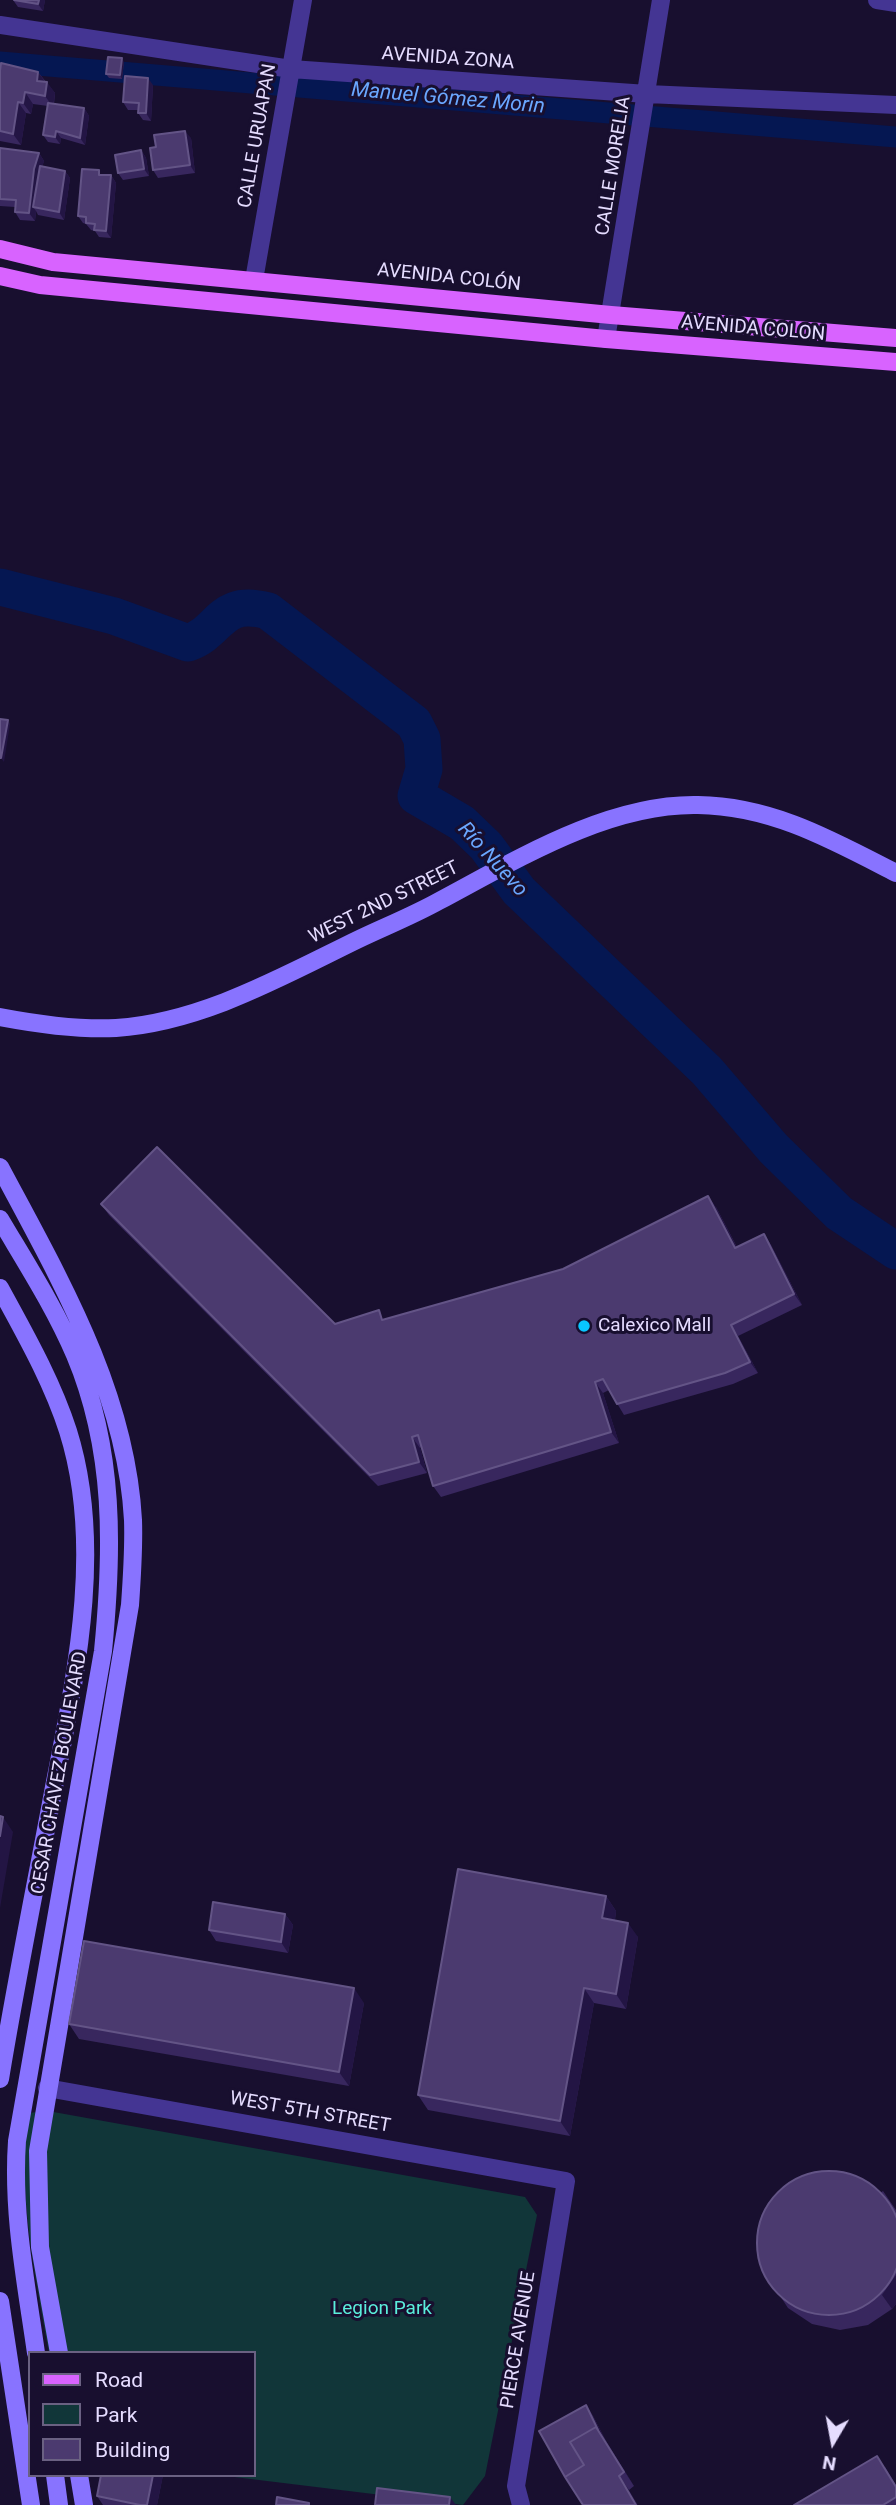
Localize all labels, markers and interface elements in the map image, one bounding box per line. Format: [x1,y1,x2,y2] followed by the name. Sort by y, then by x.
[381,43,515,75] street label: AVENIDA ZONA
[234,62,282,210] street label: CALLE URUAPAN
[350,78,546,120] water label: Manuel Gómez Morin
[592,95,636,237] street label: CALLE MORELIA
[376,259,522,297] street label: AVENIDA COLÓN
[680,311,826,347] street label: AVENIDA COLON
[452,817,532,903] water label: Río Nuevo
[305,857,463,949] street label: WEST 2ND STREET
[598,1315,711,1337] place label: Calexico Mall
[576,1318,592,1334] marker: Calexico Mall
[27,1650,93,1896] street label: CESAR CHAVEZ BOULEVARD
[228,2088,392,2138] street label: WEST 5TH STREET
[497,2270,541,2410] street label: PIERCE AVENUE
[332,2298,432,2320] park label: Legion Park
[28,2351,256,2477] legend
[95,2368,143,2392] text: Road
[95,2403,137,2427] text: Park
[798,2407,868,2477] north arrow
[95,2438,170,2462] text: Building
[821,2451,838,2476] text: N

